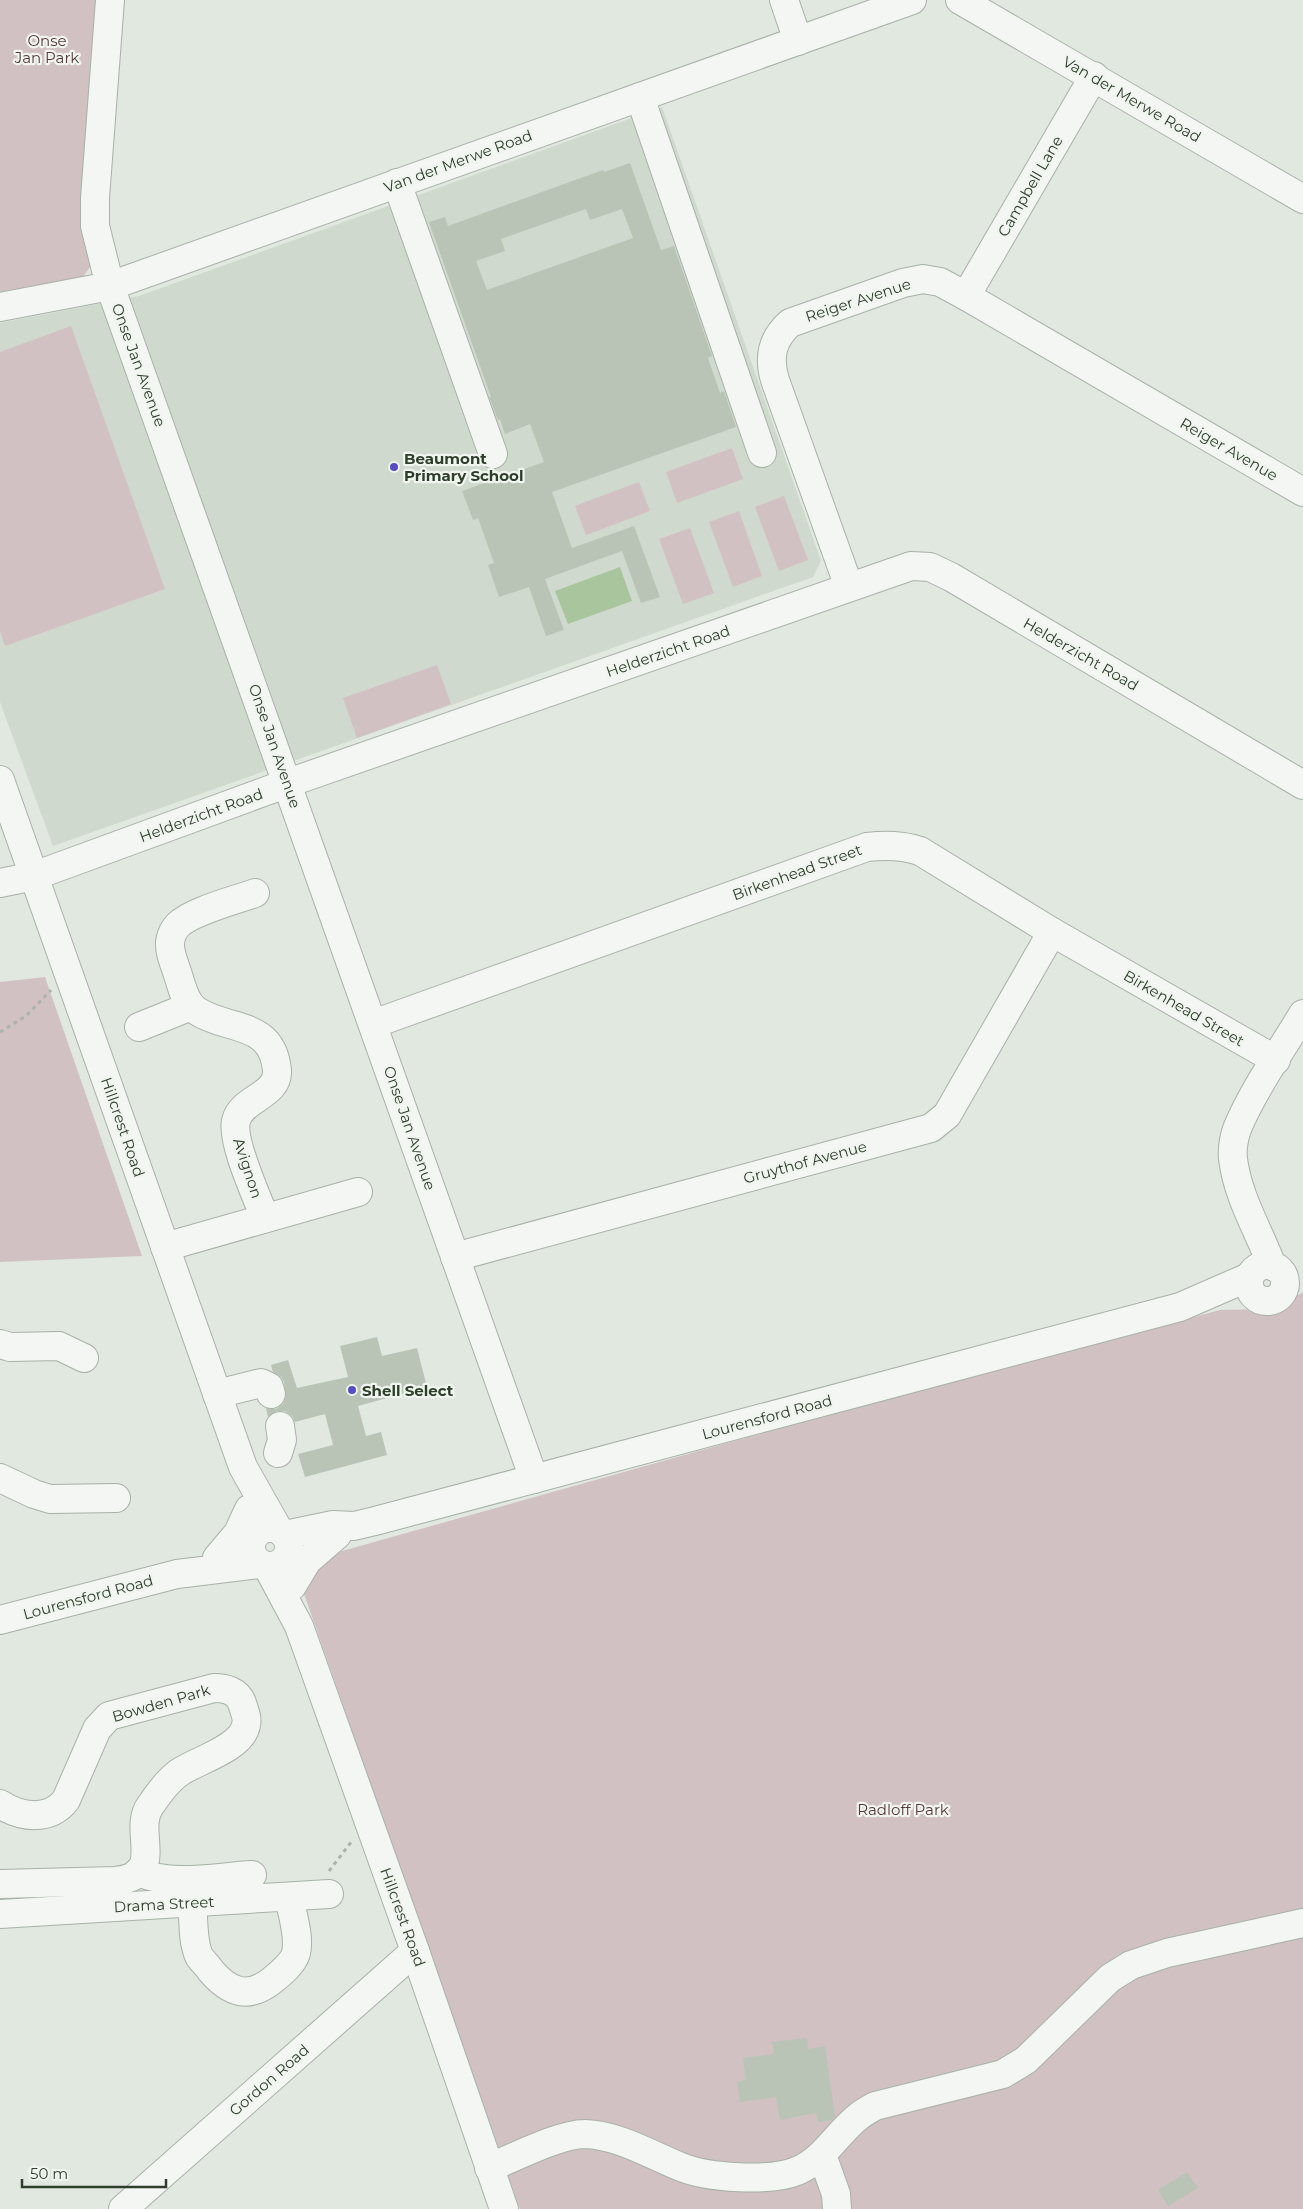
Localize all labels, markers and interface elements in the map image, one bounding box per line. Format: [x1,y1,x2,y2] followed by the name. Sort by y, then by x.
[14,31,79,67] park label: Onse Jan Park
[1059,52,1205,146] street label: Van der Merwe Road
[381,125,535,197] street label: Van der Merwe Road
[993,132,1067,240] street label: Campbell Lane
[803,274,913,326] street label: Reiger Avenue
[108,301,170,429] street label: Onse Jan Avenue
[1177,413,1281,485] street label: Reiger Avenue
[404,449,523,485] place label: Beaumont Primary School
[388,461,400,473] marker: Beaumont Primary School
[1020,613,1142,695] street label: Helderzicht Road
[603,621,733,681] street label: Helderzicht Road
[245,681,305,811] street label: Onse Jan Avenue
[137,784,265,846] street label: Helderzicht Road
[730,840,864,904] street label: Birkenhead Street
[1120,966,1248,1050] street label: Birkenhead Street
[380,1063,440,1193] street label: Onse Jan Avenue
[97,1075,149,1179] street label: Hillcrest Road
[229,1135,267,1201] street label: Avignon
[741,1136,869,1188] street label: Gruythof Avenue
[362,1381,454,1400] place label: Shell Select
[346,1384,358,1396] marker: Shell Select
[700,1390,834,1444] street label: Lourensford Road
[21,1570,155,1624] street label: Lourensford Road
[110,1680,212,1726] street label: Bowden Park
[857,1800,949,1819] park label: Radloff Park
[376,1865,430,1969] street label: Hillcrest Road
[113,1892,215,1916] street label: Drama Street
[225,2040,313,2120] street label: Gordon Road
[22,2156,166,2188] scale bar
[30,2164,68,2183] text: 50 m

